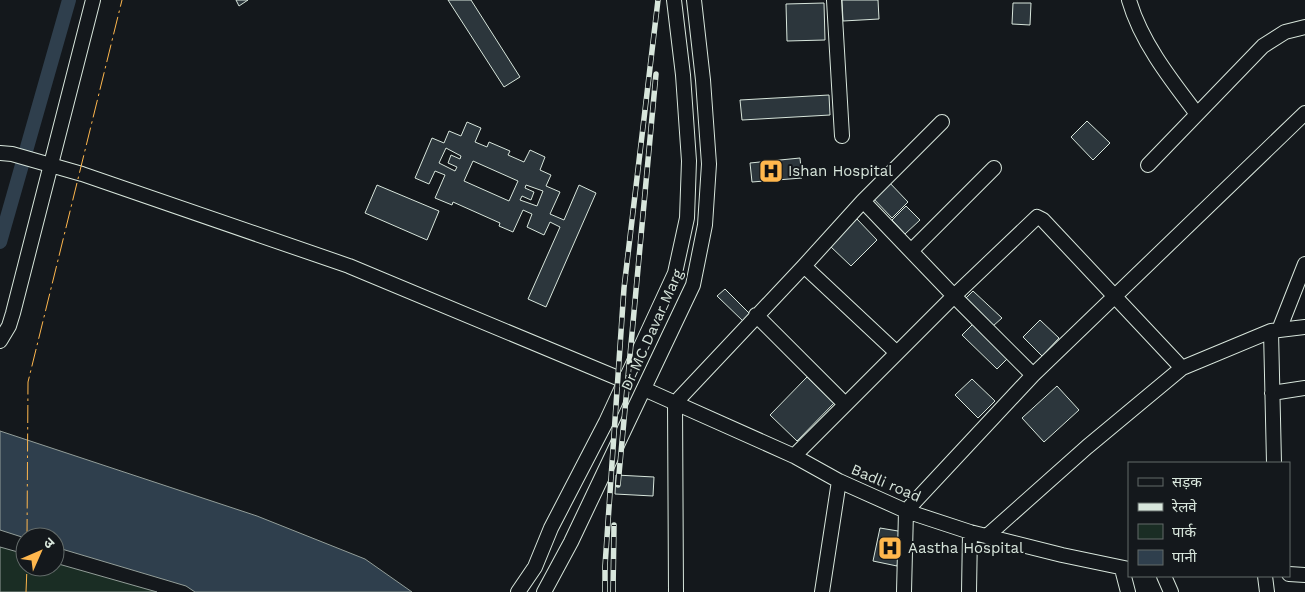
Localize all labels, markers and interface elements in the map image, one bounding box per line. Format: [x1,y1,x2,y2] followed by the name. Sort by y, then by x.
[758,158,784,184] hospital icon: Ishan Hospital
[788,162,893,180] place label: Ishan Hospital
[617,267,687,393] street label: Dr MC Davar Marg
[848,460,924,506] street label: Badli road
[1128,462,1290,577] legend
[1172,473,1202,491] text: सड़क
[1171,498,1197,516] text: रेलवे
[1172,523,1196,541] text: पार्क
[15,527,65,577] north arrow
[41,534,58,552] text: उ
[877,535,903,561] hospital icon: Aastha Hospital
[908,539,1024,557] place label: Aastha Hospital
[1172,548,1198,566] text: पानी

